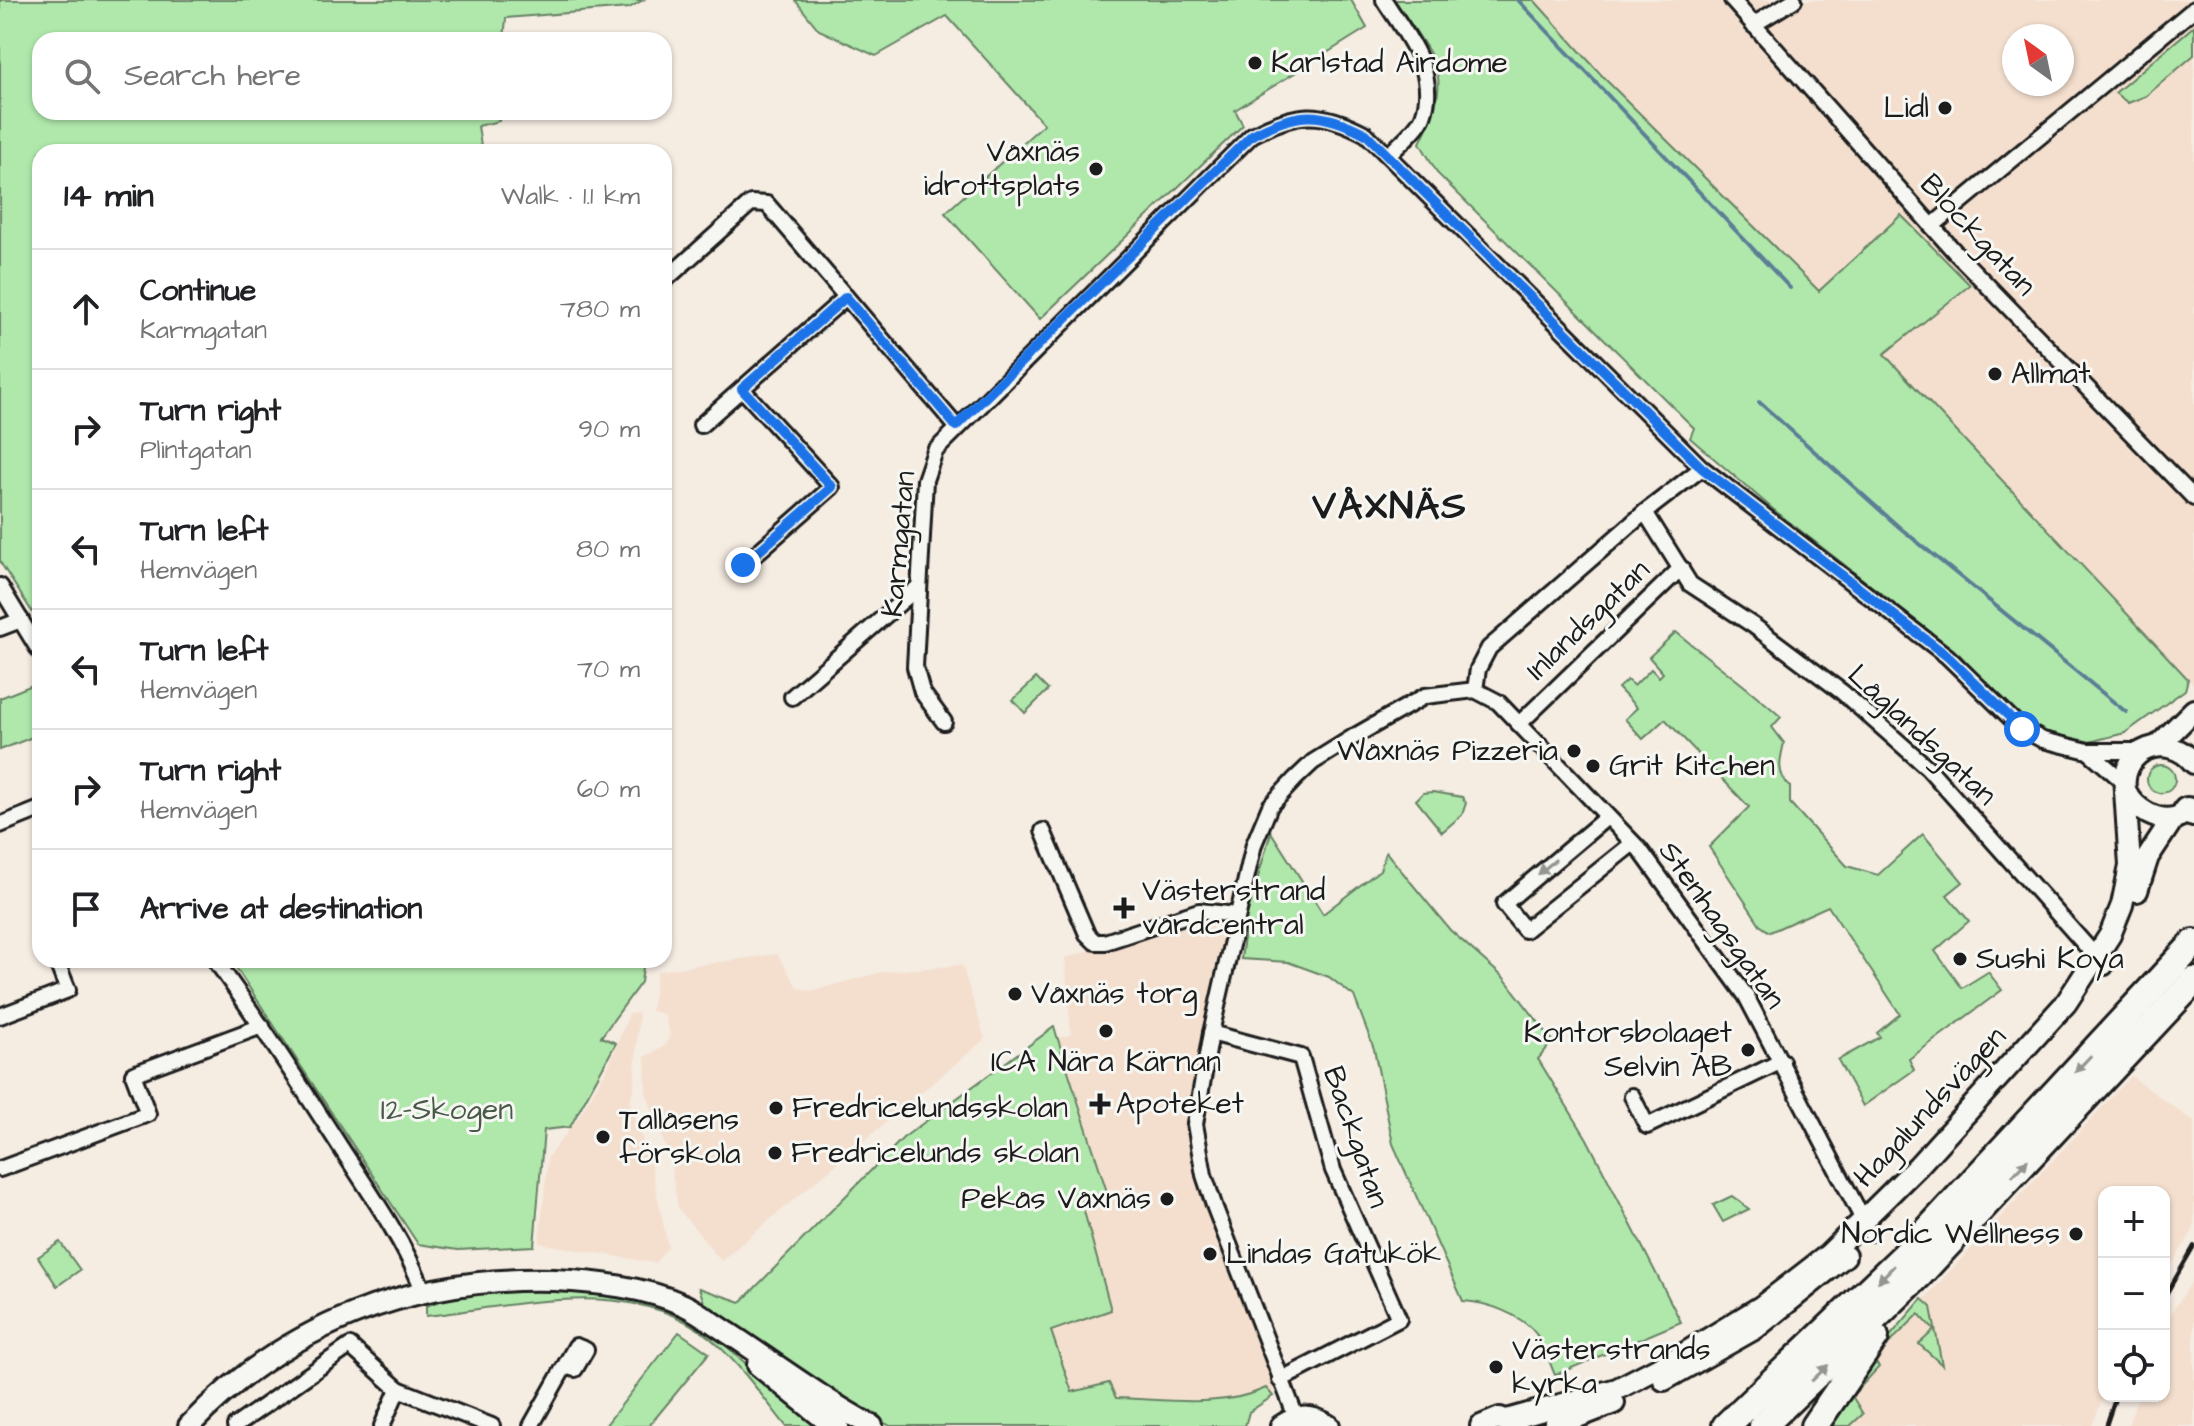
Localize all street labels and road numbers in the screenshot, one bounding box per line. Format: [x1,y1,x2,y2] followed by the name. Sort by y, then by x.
[1910,165,2046,306] street label: Blockgatan
[872,469,927,619] street label: Karmgatan
[1517,550,1660,691] street label: Inlandsgatan
[1837,655,2006,816] street label: Låglandsgatan
[1648,833,1796,1018] street label: Stenhagsgatan
[1844,1017,2017,1198] street label: Hagalundsvägen
[1311,1061,1400,1214] street label: Backgatan

